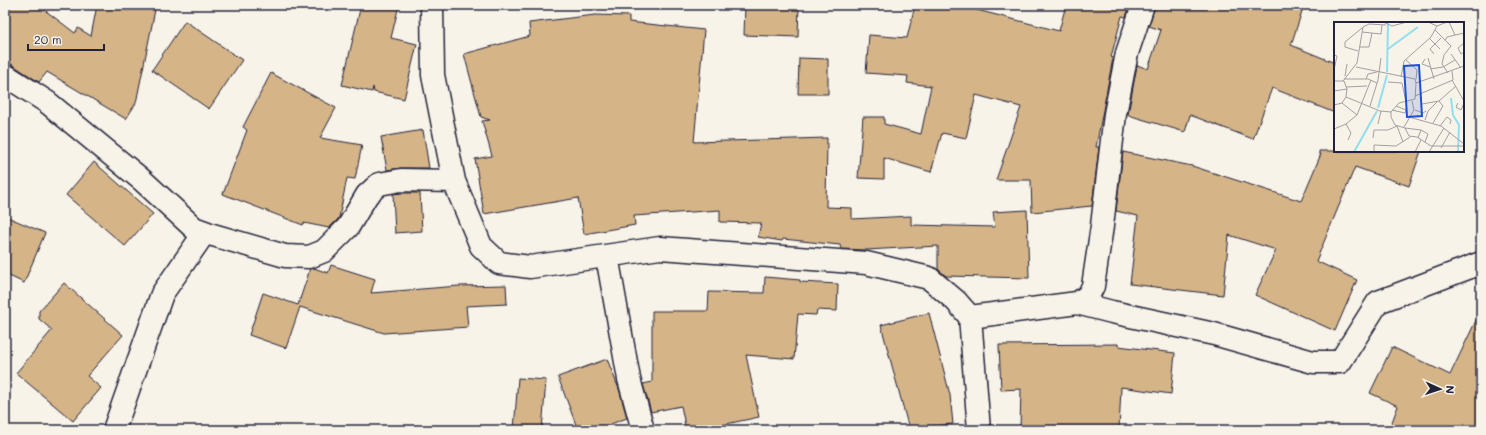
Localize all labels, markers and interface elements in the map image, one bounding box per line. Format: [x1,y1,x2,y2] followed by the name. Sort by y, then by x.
[1334,22,1464,152] inset map
[28,26,104,52] scale bar
[34,31,62,47] text: 20 m
[1420,369,1460,409] north arrow
[1443,385,1458,394] text: N

